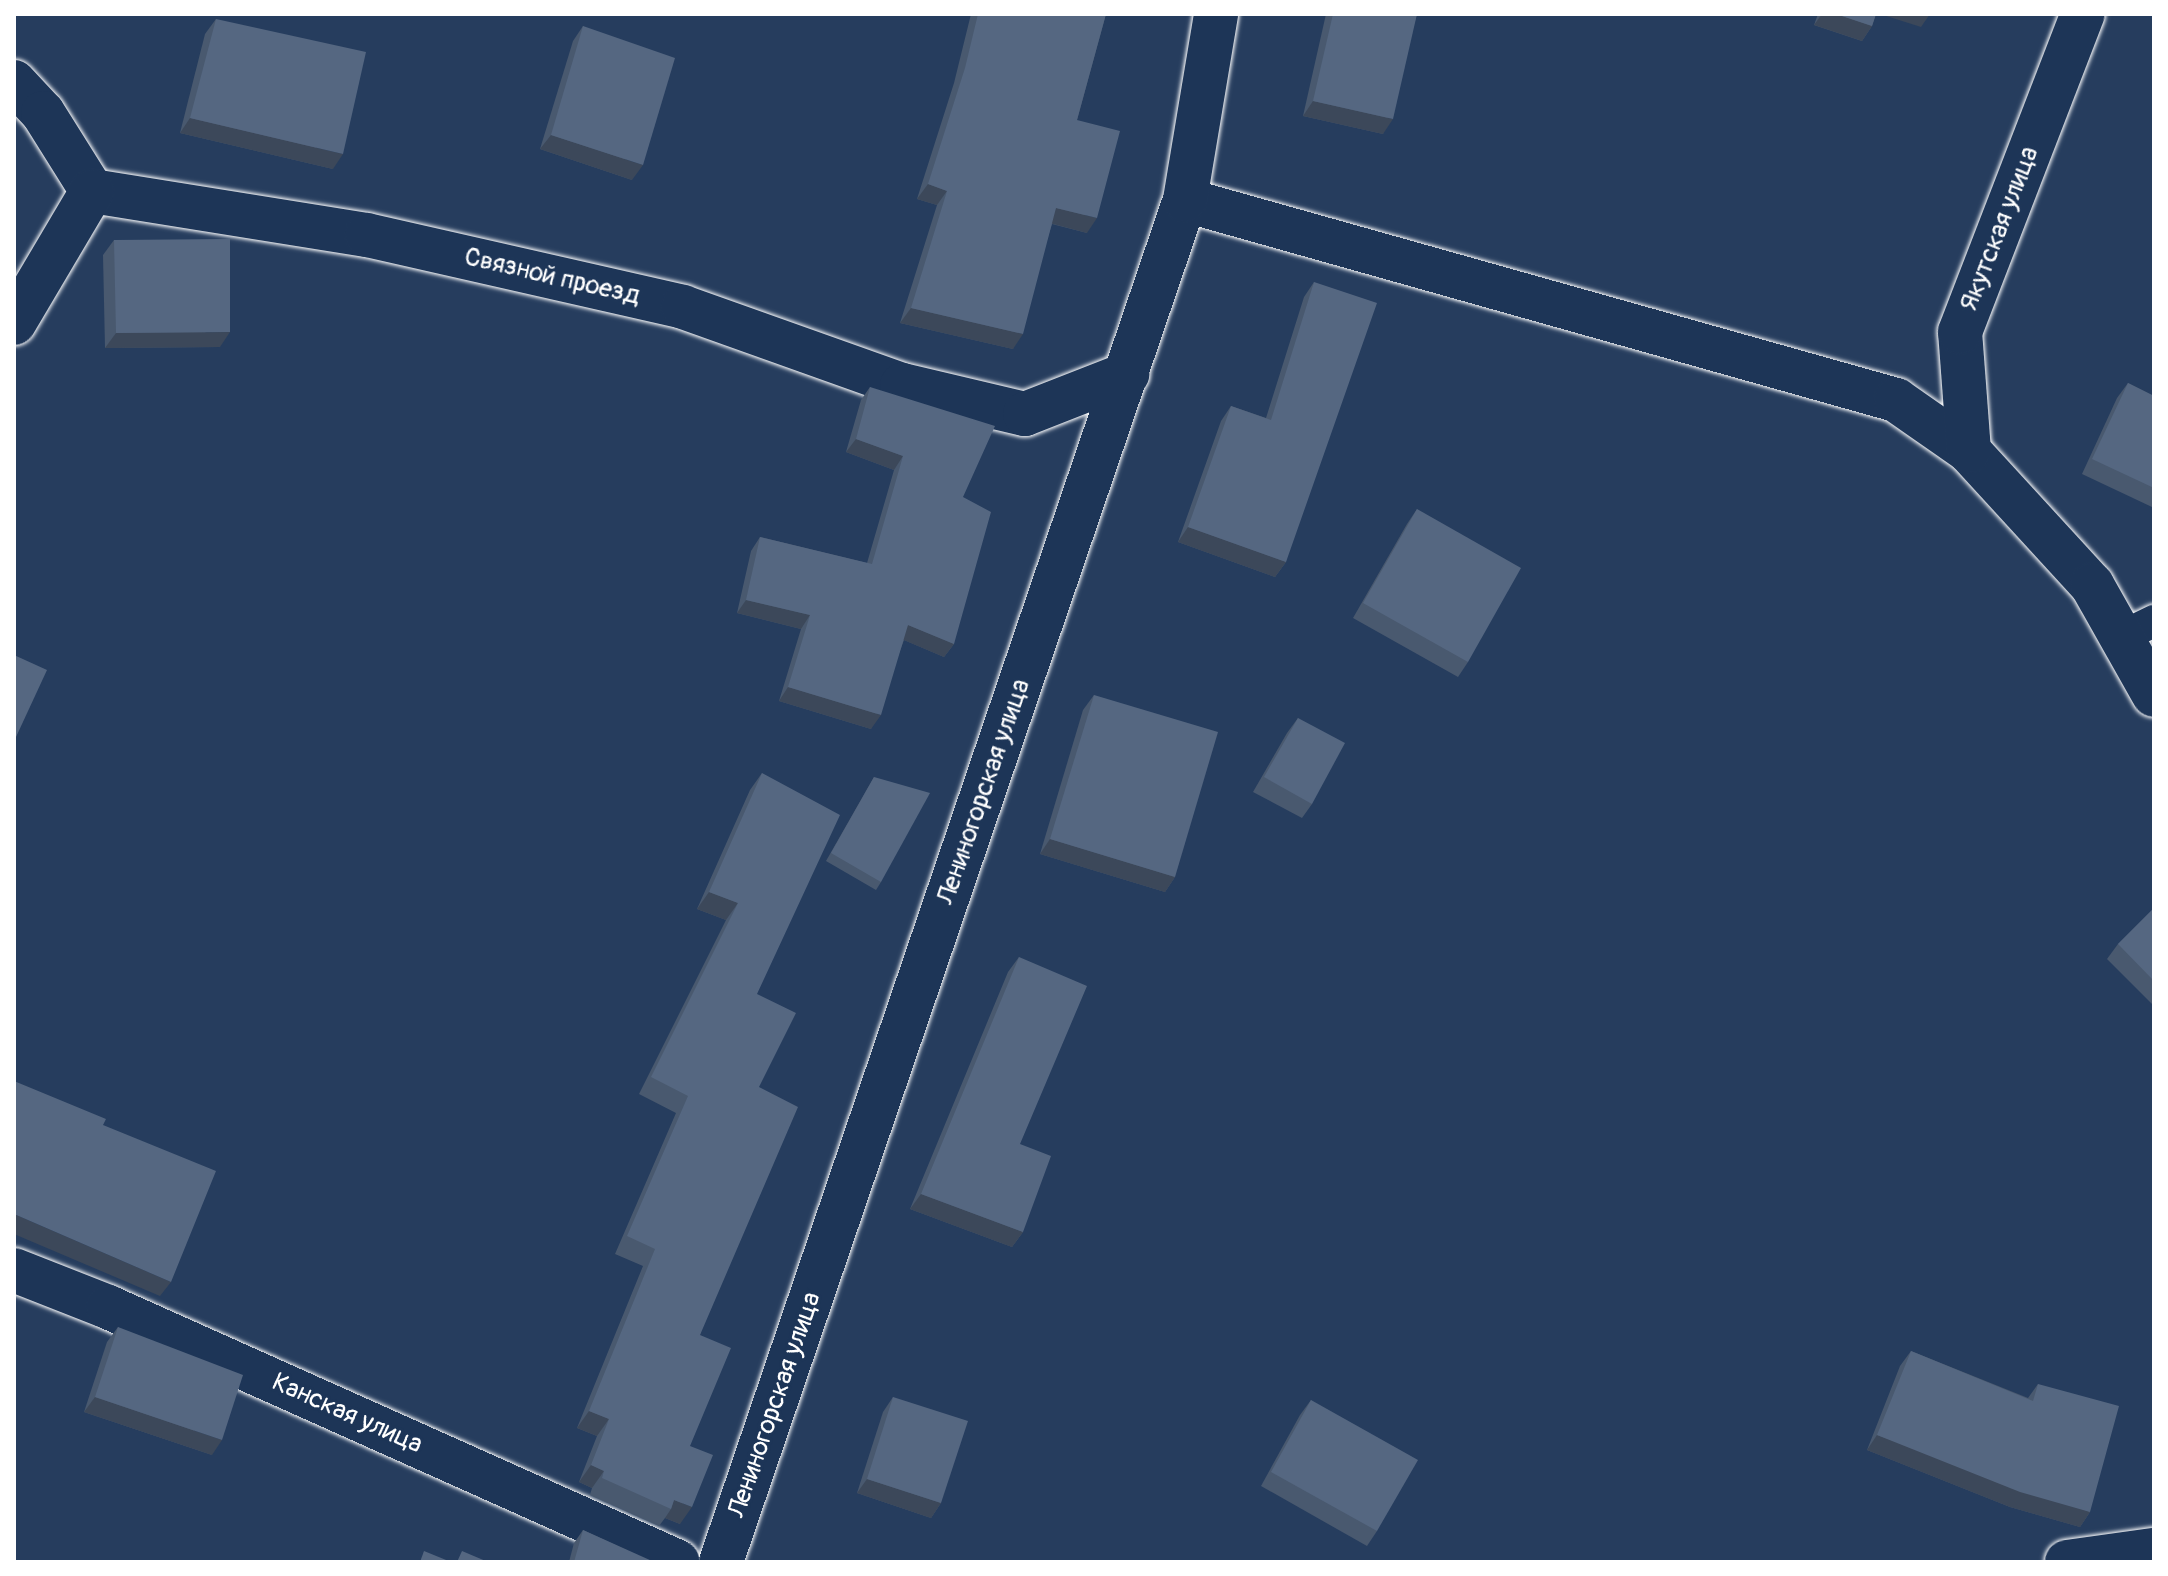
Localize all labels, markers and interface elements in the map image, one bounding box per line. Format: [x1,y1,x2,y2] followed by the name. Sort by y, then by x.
[1954,142,2046,316] street label: Якутская улица
[461,242,643,312] street label: Связной проезд
[931,675,1037,909] street label: Лениногорская улица
[722,1288,828,1522] street label: Лениногорская улица
[267,1367,427,1461] street label: Канская улица

